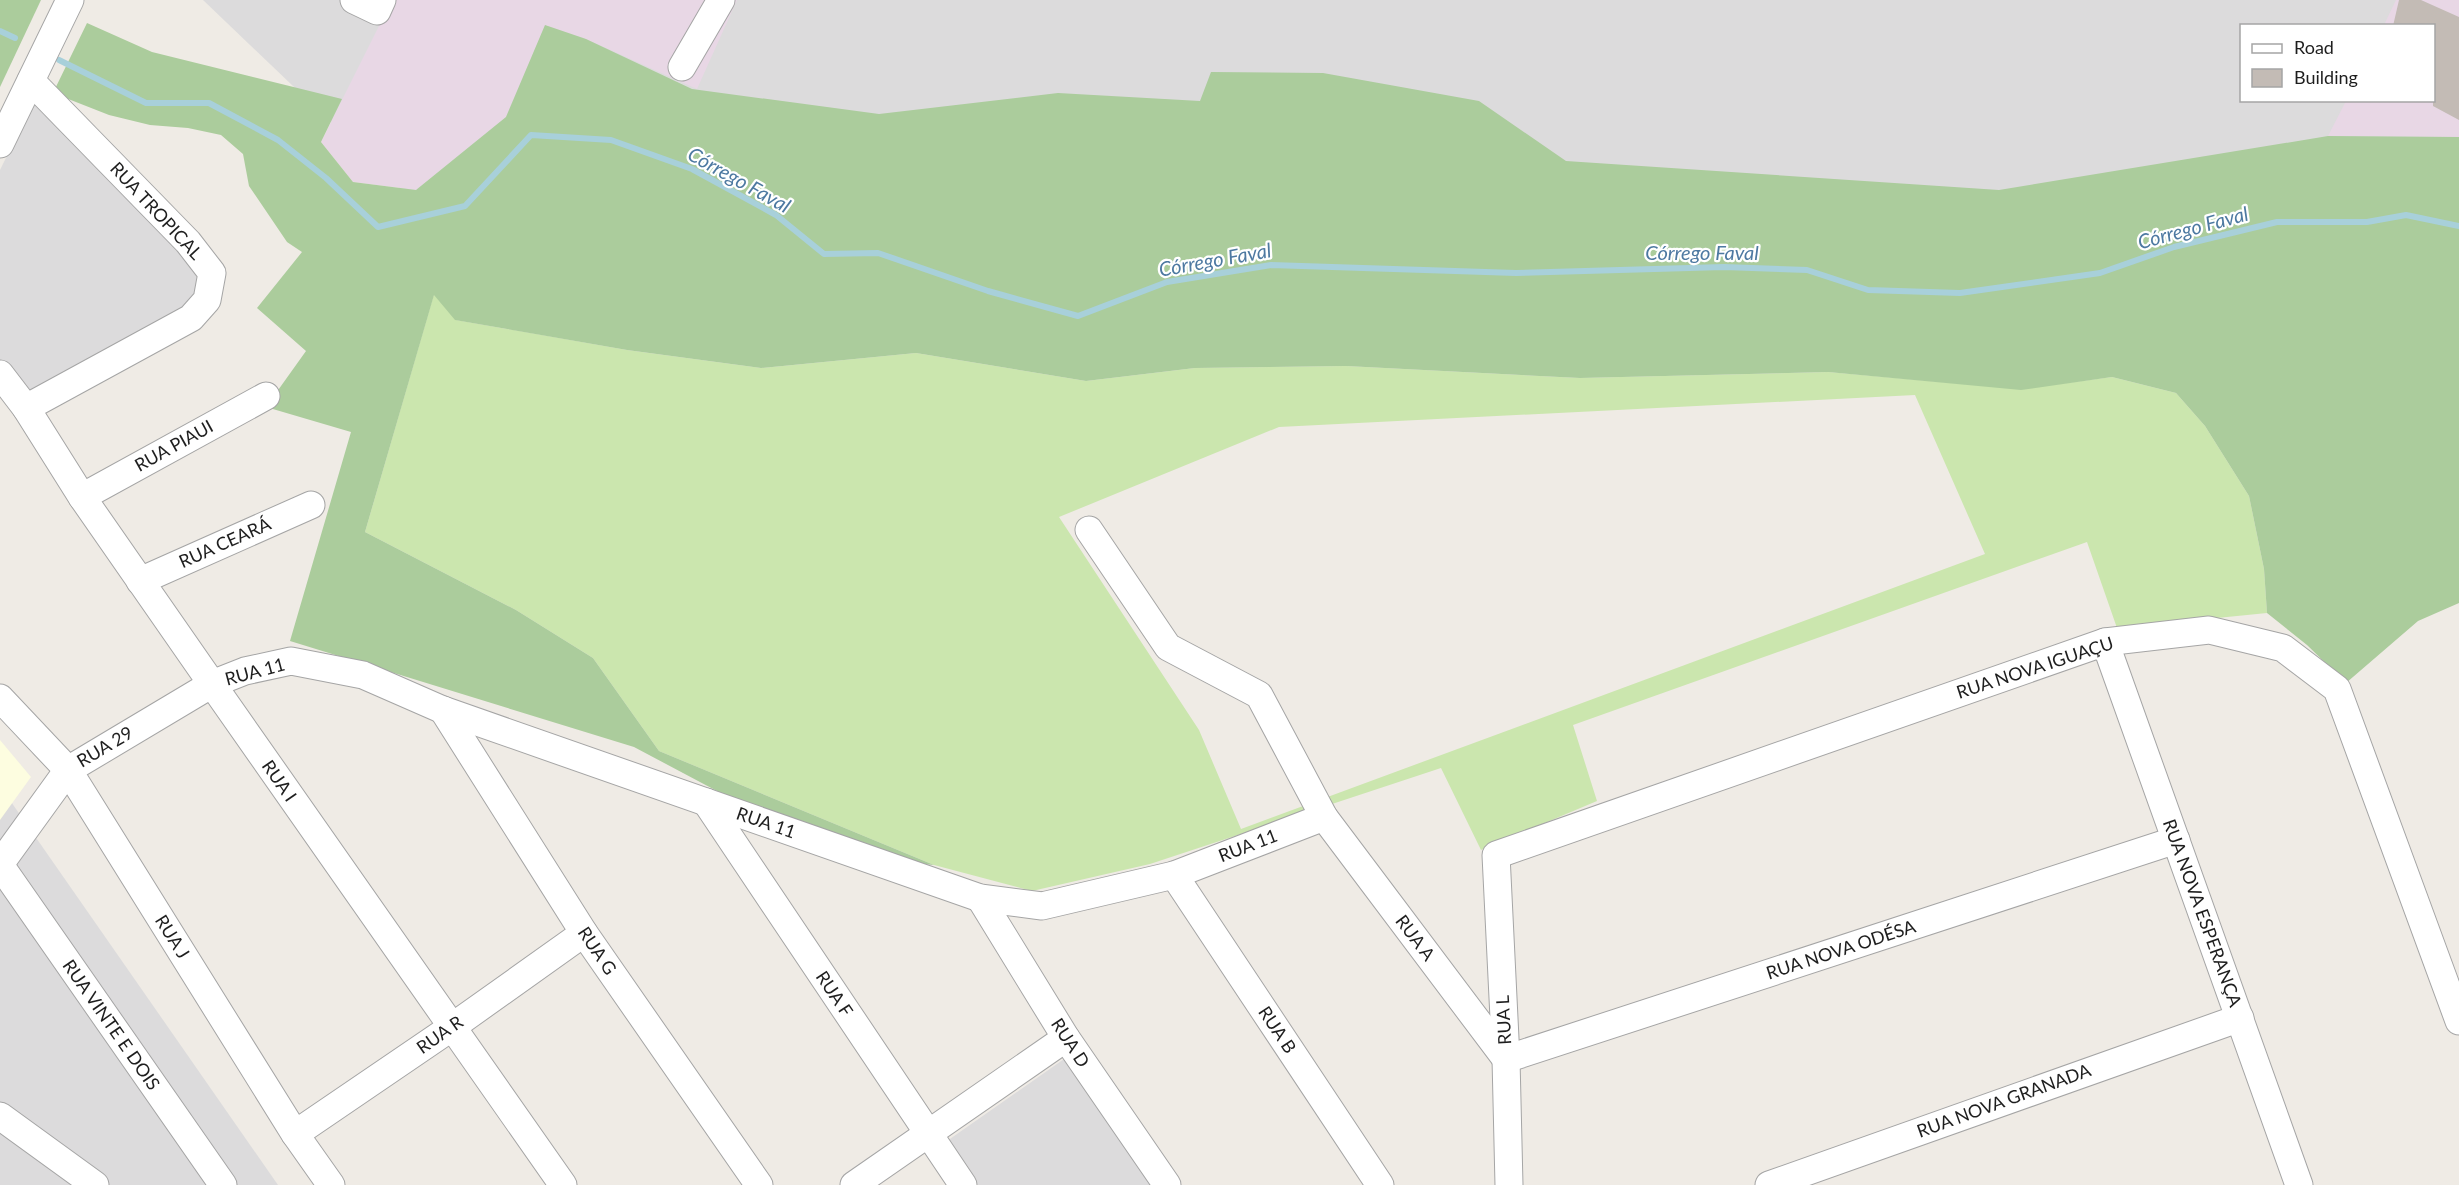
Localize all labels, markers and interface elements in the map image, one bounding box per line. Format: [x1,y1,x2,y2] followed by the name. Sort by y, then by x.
[2240,24,2435,102] legend
[2294,36,2334,58] text: Road
[2294,66,2358,88] text: Building
[684,141,795,217] water label: Córrego Faval
[106,157,208,264] street label: RUA TROPICAL
[2135,201,2251,253] water label: Córrego Faval
[1157,237,1273,281] water label: Córrego Faval
[1645,240,1759,264] water label: Córrego Faval
[130,415,217,476] street label: RUA PIAUI
[175,512,275,572] street label: RUA CEARÁ
[1953,631,2116,703] street label: RUA NOVA IGUAÇU
[222,652,287,690] street label: RUA 11
[73,721,136,771] street label: RUA 29
[258,756,302,805] street label: RUA I
[734,802,799,842] street label: RUA 11
[2159,816,2247,1010] street label: RUA NOVA ESPERANÇA
[1215,824,1280,866] street label: RUA 11
[1391,910,1441,965] street label: RUA A
[151,911,195,962] street label: RUA J
[1763,914,1919,984] street label: RUA NOVA ODÉSA
[574,922,622,979] street label: RUA G
[59,955,165,1094] street label: RUA VINTE E DOIS
[812,966,858,1021] street label: RUA F
[1491,995,1515,1045] street label: RUA L
[1254,1002,1301,1057] street label: RUA B
[412,1010,467,1058] street label: RUA R
[1047,1014,1095,1071] street label: RUA D
[1914,1058,2094,1142] street label: RUA NOVA GRANADA

